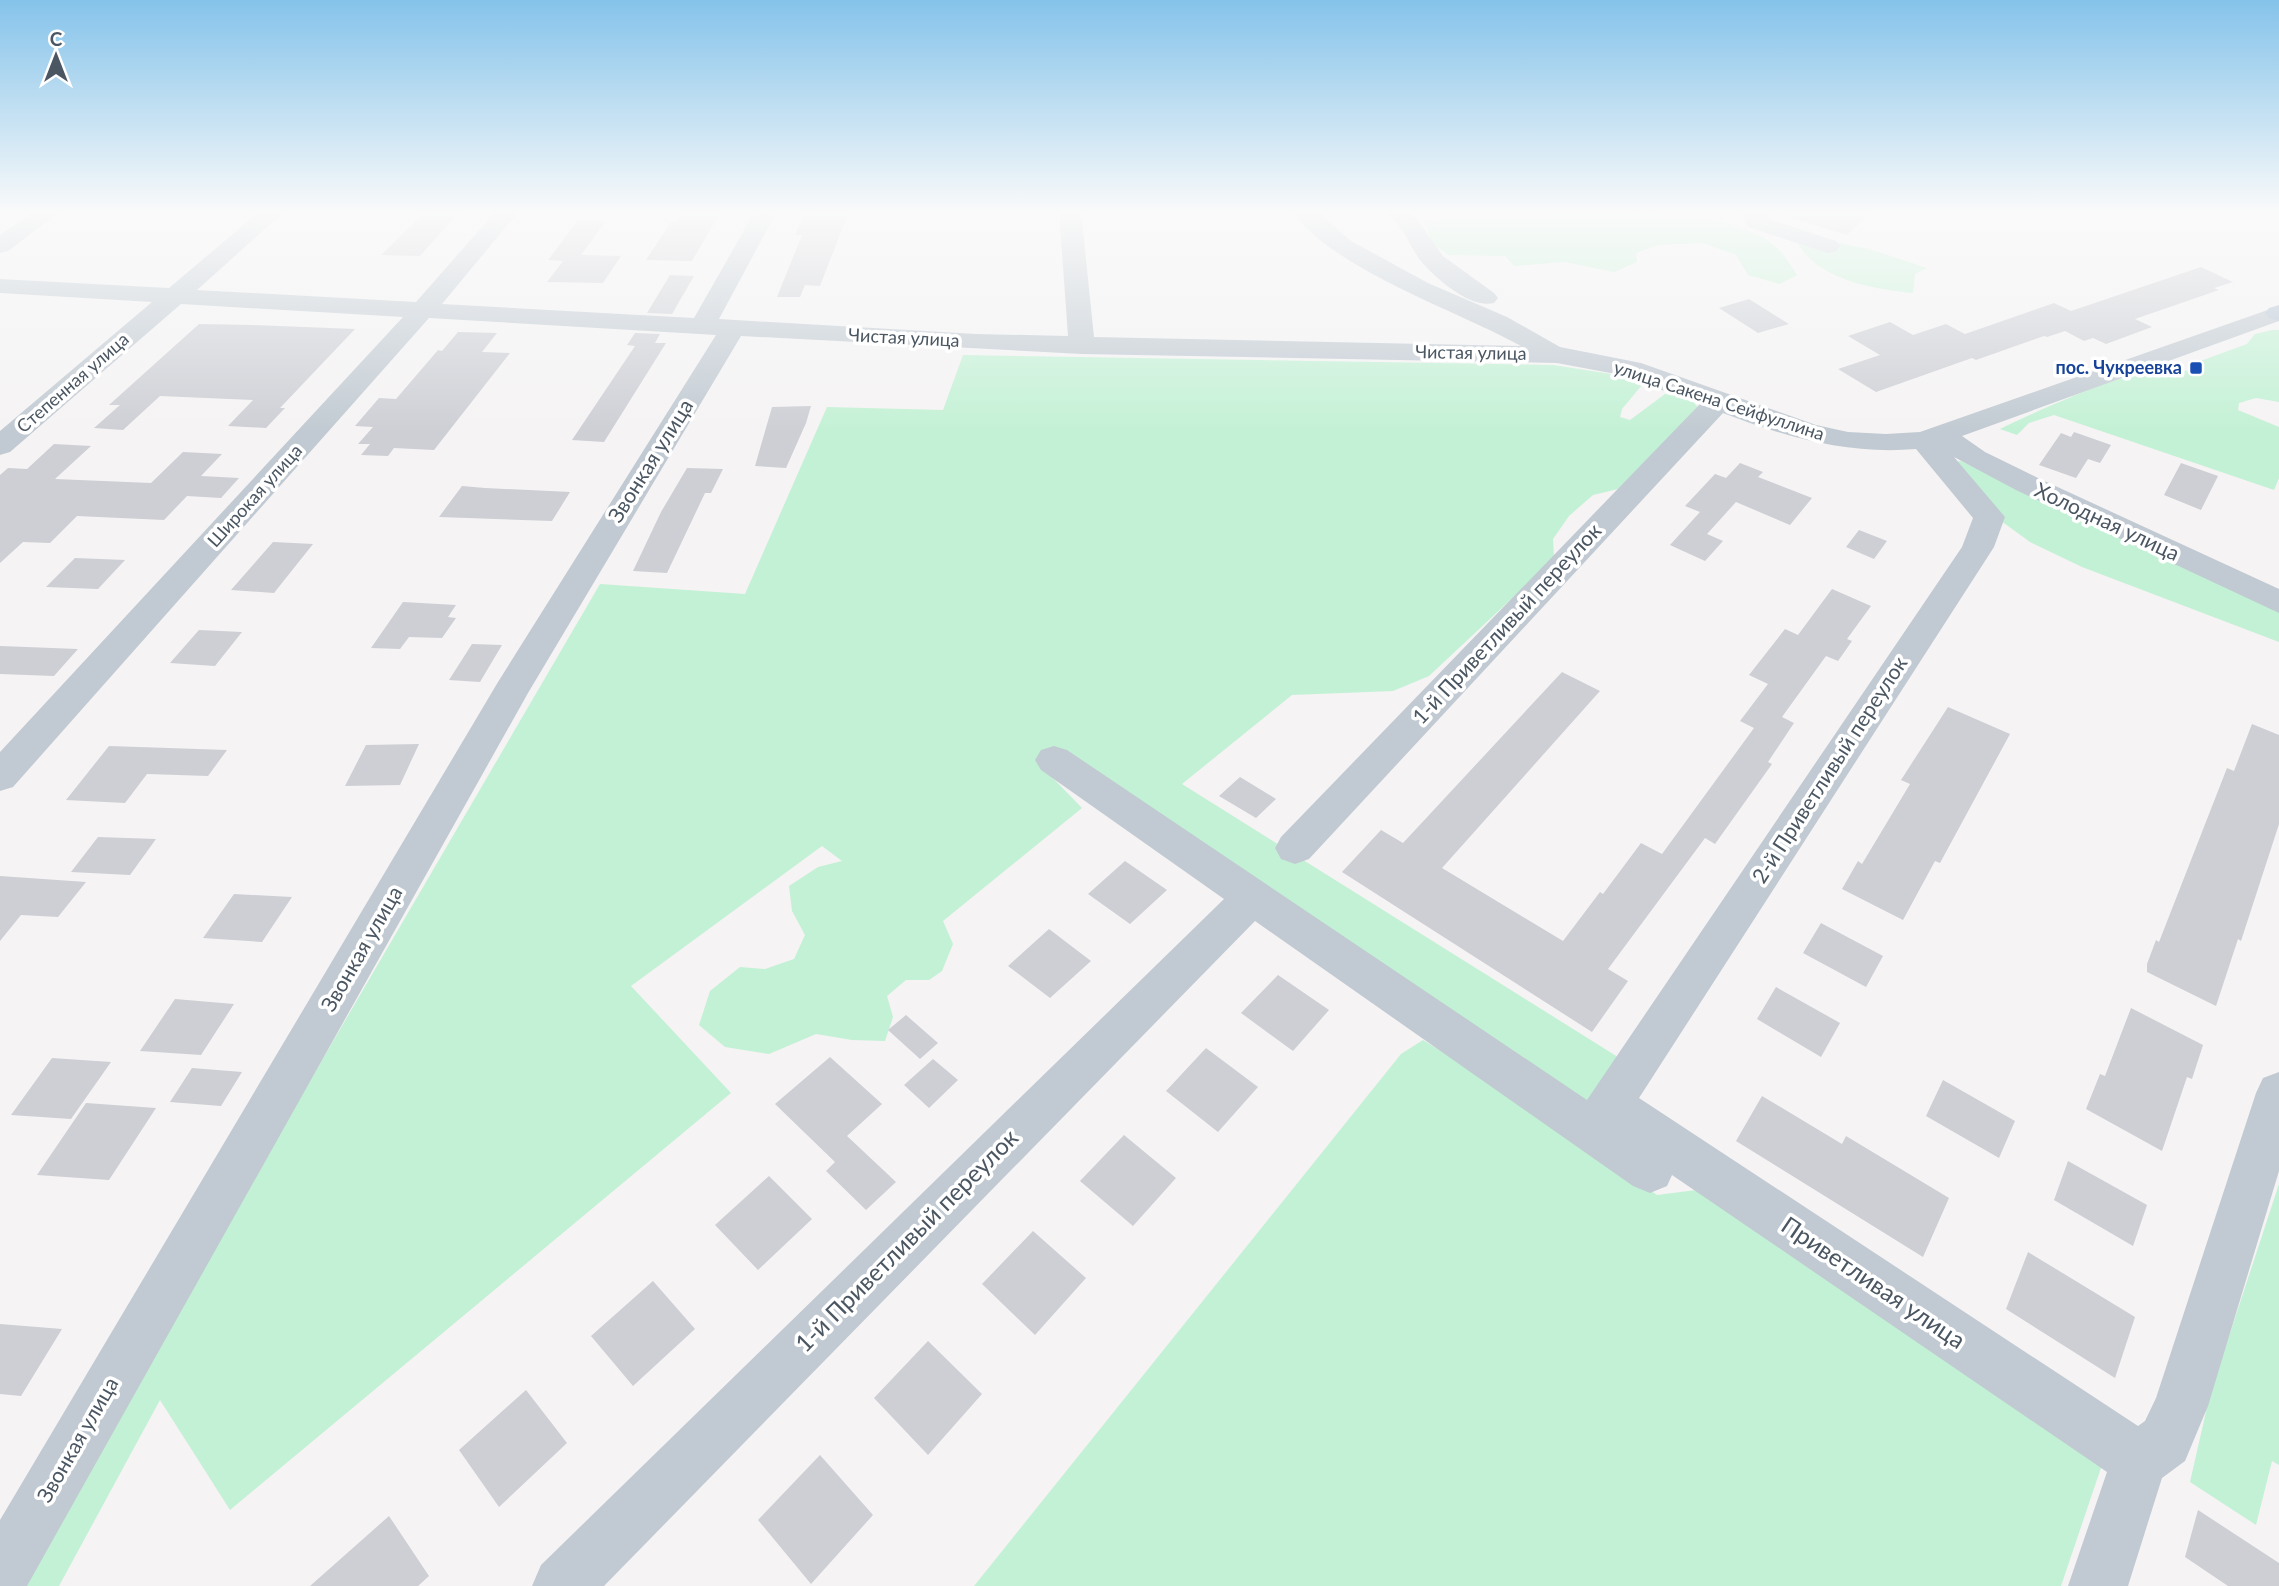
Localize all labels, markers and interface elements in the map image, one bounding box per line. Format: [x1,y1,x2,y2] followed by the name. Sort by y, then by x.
[21,21,91,91] north arrow
[50,27,63,50] text: С
[848,323,960,351] street label: Чистая улица
[12,328,133,437] street label: Степенная улица
[1415,340,1527,364] street label: Чистая улица
[1611,356,1827,444] street label: улица Сакена Сейфуллина
[2055,356,2182,378] place label: пос. Чукреевка
[2188,360,2204,376] marker: пос. Чукреевка
[602,394,698,526] street label: Звонкая улица
[202,439,306,551] street label: Широкая улица
[2031,476,2184,565] street label: Холодная улица
[1406,517,1606,729] street label: 1-й Приветливый переулок
[1746,651,1912,887] street label: 2-й Приветливый переулок
[315,881,407,1015] street label: Звонкая улица
[788,1122,1024,1357] street label: 1-й Приветливый переулок
[1776,1210,1971,1354] street label: Приветливая улица
[31,1372,123,1506] street label: Звонкая улица

